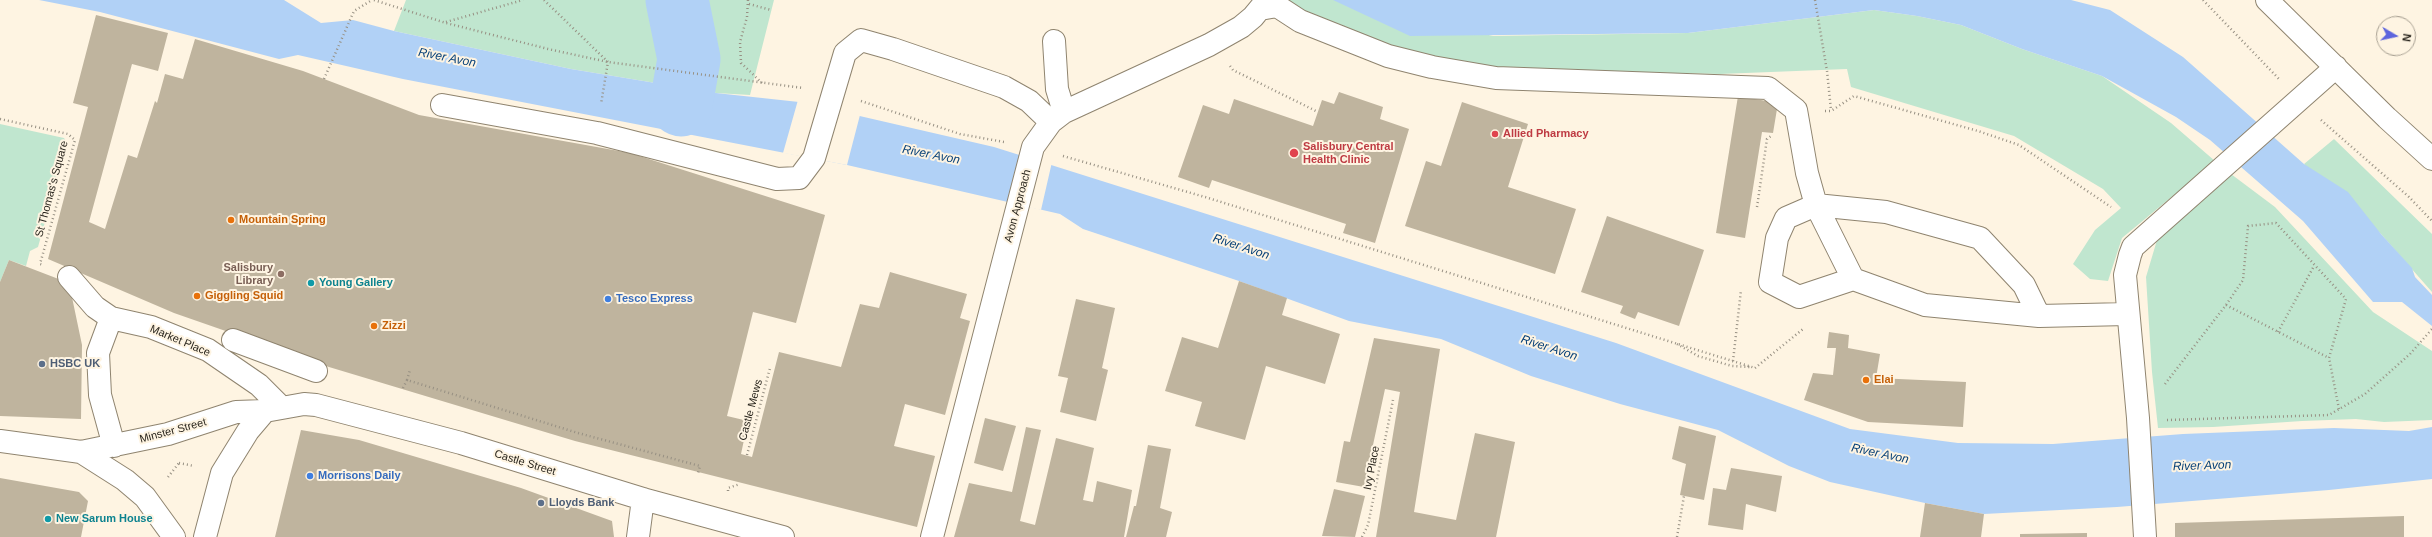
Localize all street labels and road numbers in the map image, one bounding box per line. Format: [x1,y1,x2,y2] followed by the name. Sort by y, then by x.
[33,139,71,239] street label: St Thomas's Square
[1002,168,1034,244] street label: Avon Approach
[148,322,212,360] street label: Market Place
[736,378,766,442] street label: Castle Mews
[138,416,208,446] street label: Minster Street
[1361,445,1383,491] street label: Ivy Place
[493,447,557,479] street label: Castle Street

